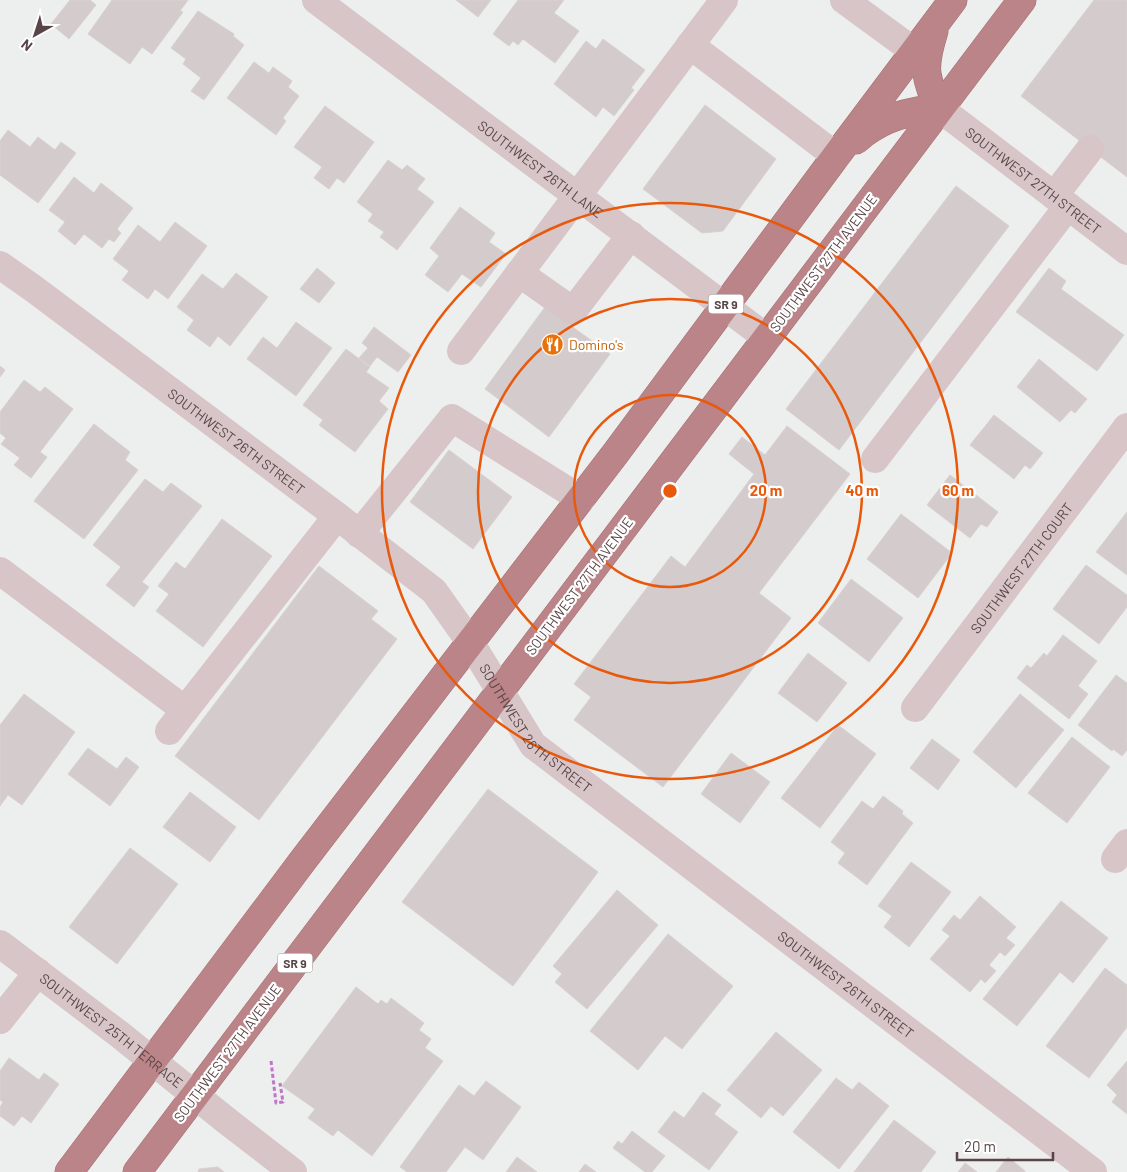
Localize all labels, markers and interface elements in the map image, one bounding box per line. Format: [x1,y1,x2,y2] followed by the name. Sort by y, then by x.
[10,10,60,60] north arrow
[18,36,35,55] text: N
[475,116,607,221] street label: SOUTHWEST 26TH LANE
[963,123,1105,237] street label: SOUTHWEST 27TH STREET
[766,191,880,335] street label: SOUTHWEST 27TH AVENUE
[708,294,744,314] road number: SR 9
[541,332,565,356] restaurant icon: Domino's
[569,336,624,353] place label: Domino's
[165,384,309,498] street label: SOUTHWEST 26TH STREET
[750,481,782,499] text: 20 m
[845,481,879,499] text: 40 m
[942,481,974,499] text: 60 m
[661,482,679,500] centre of rings
[966,499,1076,636] street label: SOUTHWEST 27TH COURT
[522,514,636,658] street label: SOUTHWEST 27TH AVENUE
[477,660,596,796] street label: SOUTHWEST 26TH STREET
[775,927,918,1041] street label: SOUTHWEST 26TH STREET
[278,954,312,972] road number: SR 9
[37,969,187,1091] street label: SOUTHWEST 25TH TERRACE
[170,981,284,1125] street label: SOUTHWEST 27TH AVENUE
[957,1130,1053,1162] scale bar
[964,1137,996,1155] text: 20 m

